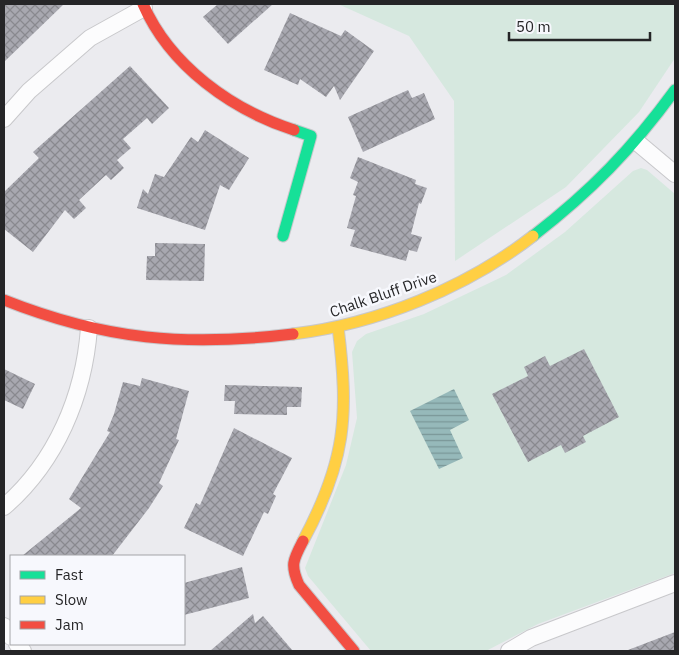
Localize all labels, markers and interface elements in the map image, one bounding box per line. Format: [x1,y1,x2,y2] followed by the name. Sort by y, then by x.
[509,10,650,42] scale bar
[516,17,551,36] text: 50 m
[327,267,439,321] street label: Chalk Bluff Drive
[10,555,185,645] legend
[55,565,83,584] text: Fast
[55,590,88,609] text: Slow
[55,615,84,634] text: Jam

